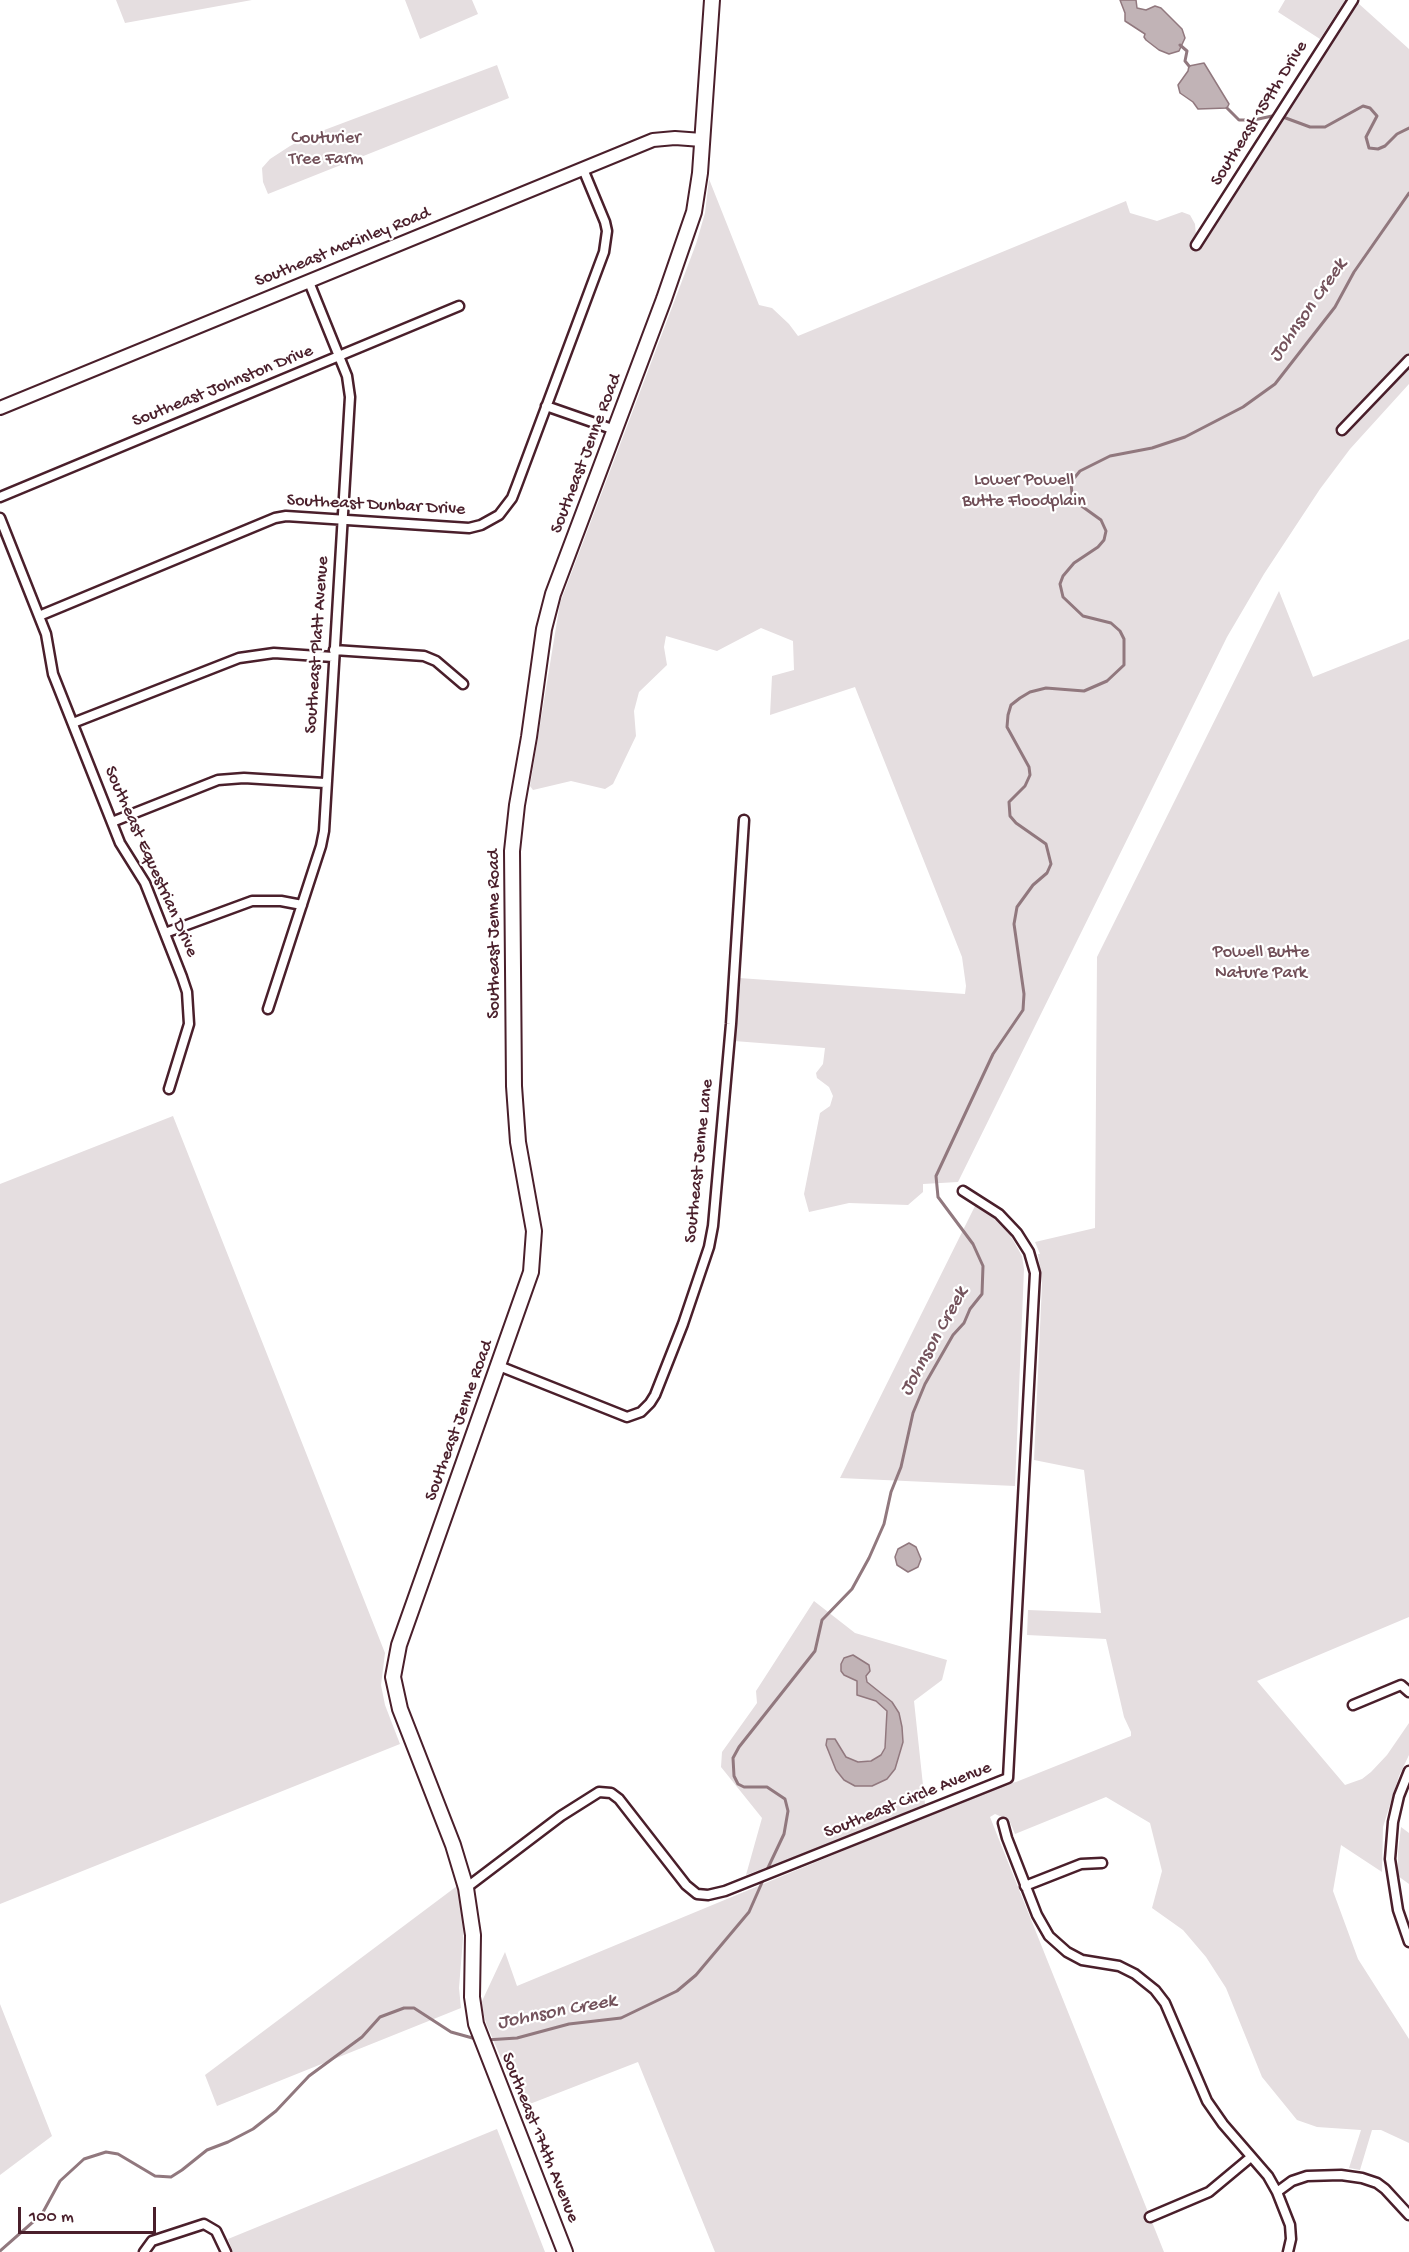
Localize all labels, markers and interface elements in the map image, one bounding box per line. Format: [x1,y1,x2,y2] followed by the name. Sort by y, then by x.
[1207,37,1313,191] street label: Southeast 159th Drive
[289,128,363,170] park label: Couturier Tree Farm
[252,203,434,293] street label: Southeast McKinley Road
[1265,255,1353,367] water label: Johnson Creek
[129,341,317,433] street label: Southeast Johnston Drive
[547,371,627,537] street label: Southeast Jenne Road
[962,470,1086,512] park label: Lower Powell Butte Floodplain
[286,491,466,521] street label: Southeast Dunbar Drive
[301,556,335,734] street label: Southeast Platt Avenue
[98,763,202,961] street label: Southeast Equestrian Drive
[484,849,506,1019] street label: Southeast Jenne Road
[1213,942,1309,984] park label: Powell Butte Nature Park
[681,1078,719,1244] street label: Southeast Jenne Lane
[895,1283,975,1401] water label: Johnson Creek
[421,1338,499,1504] street label: Southeast Jenne Road
[821,1758,995,1844] street label: Southeast Circle Avenue
[495,1990,619,2036] water label: Johnson Creek
[495,2050,583,2226] street label: Southeast 174th Avenue
[21,2195,159,2233] scale bar
[29,2207,74,2228] text: 100 m

